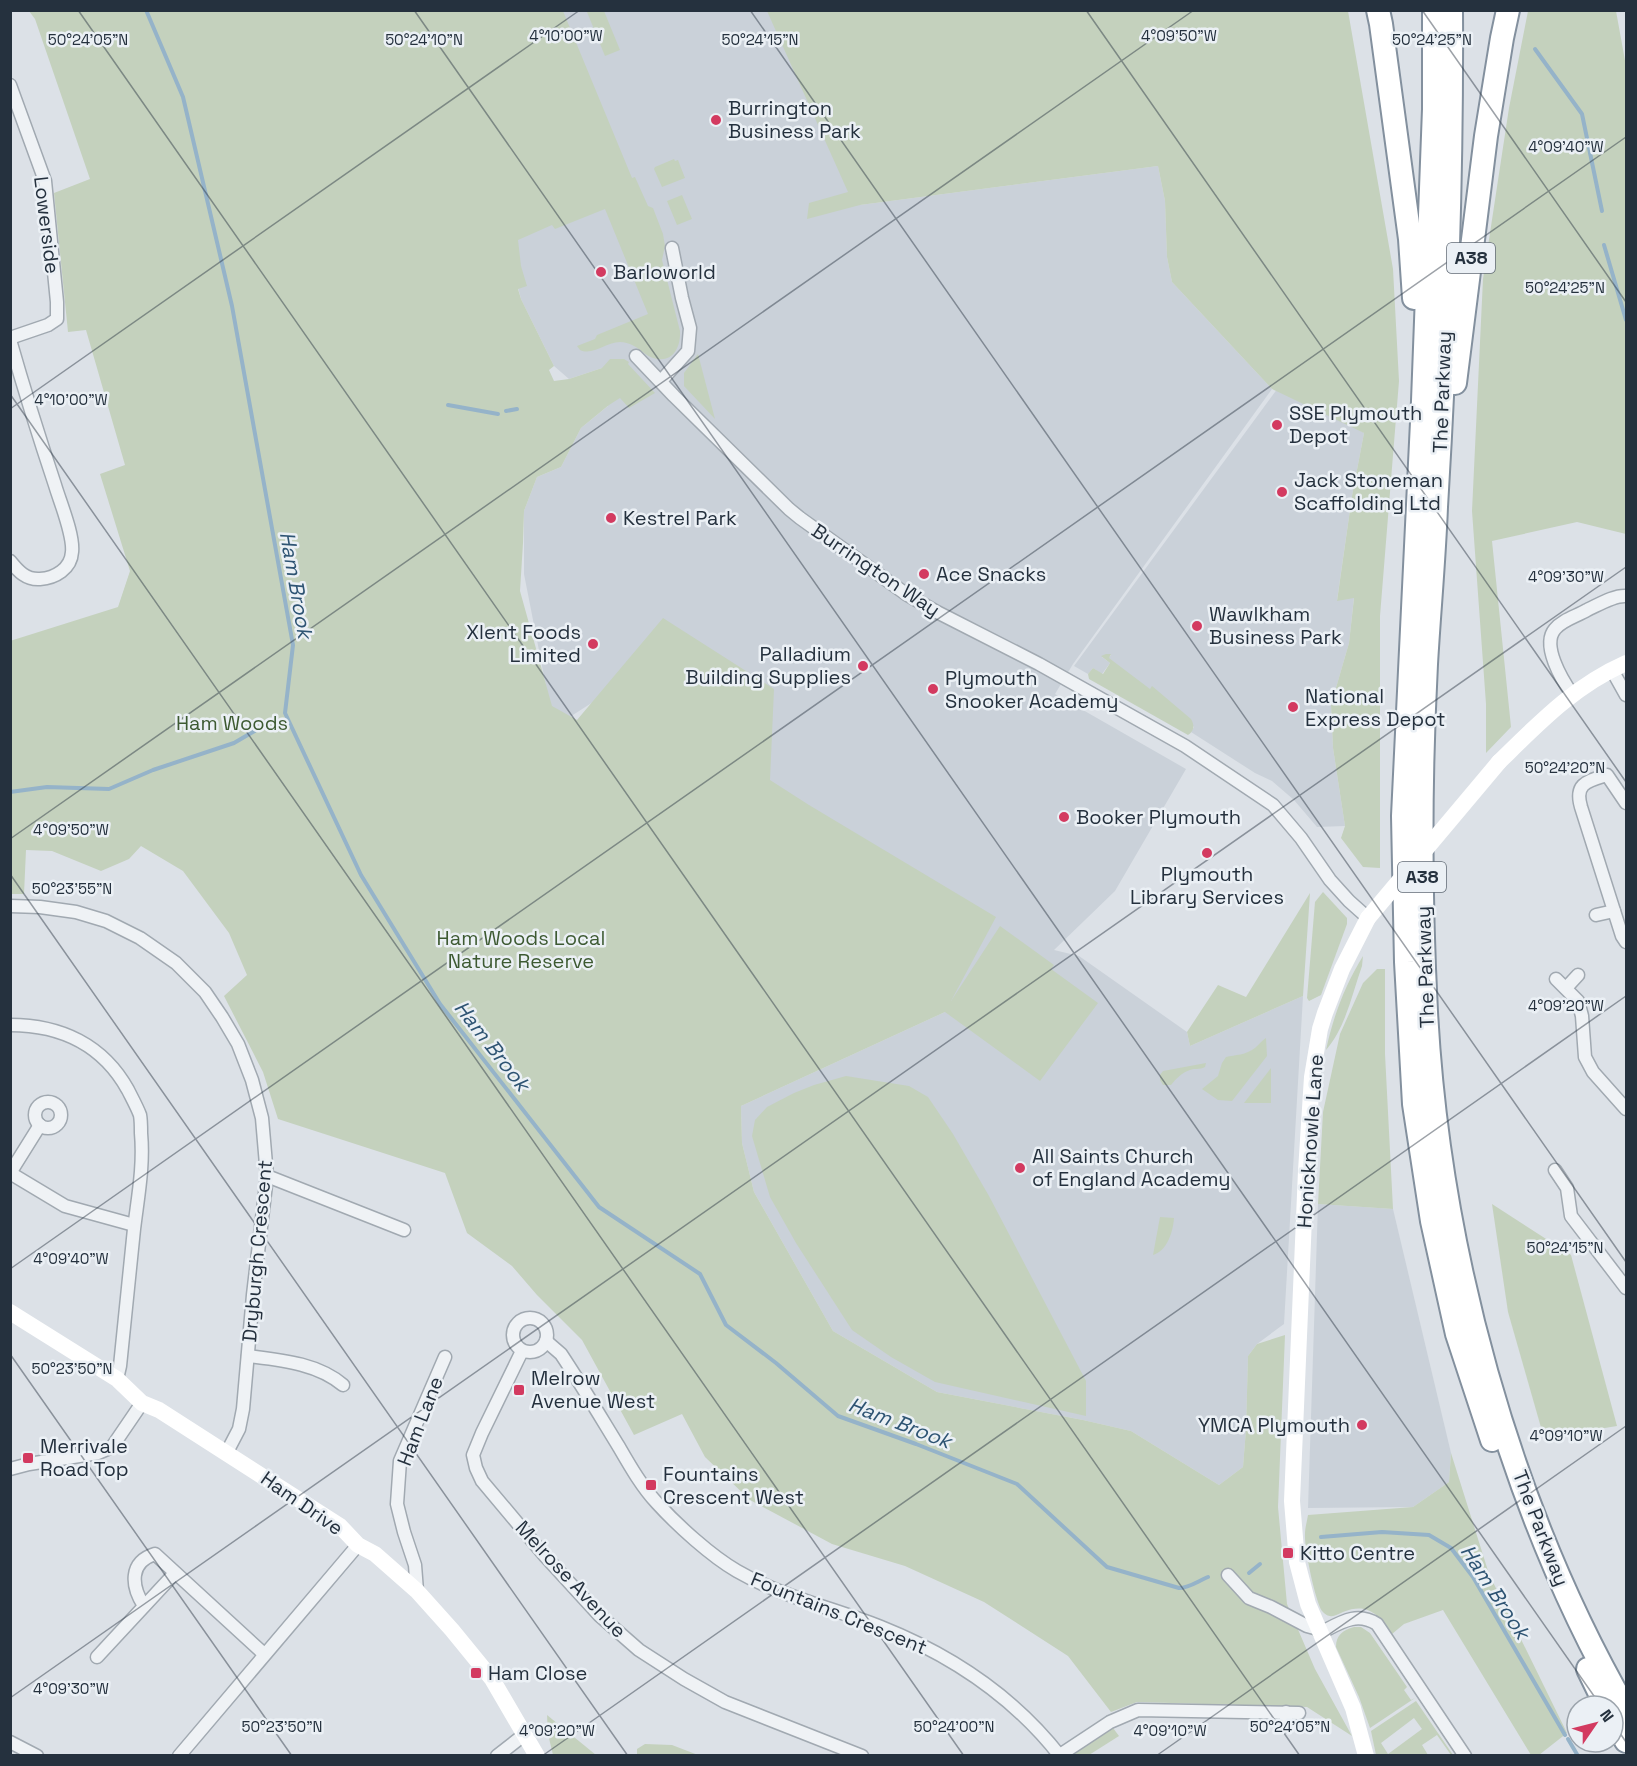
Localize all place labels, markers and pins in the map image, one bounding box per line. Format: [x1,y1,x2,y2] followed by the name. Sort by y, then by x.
[728,95,861,144] place label: Burrington Business Park
[709,113,723,127] marker: Burrington Business Park
[613,259,716,285] place label: Barloworld
[594,265,608,279] marker: Barloworld
[1289,400,1422,449] place label: SSE Plymouth Depot
[1270,418,1284,432] marker: SSE Plymouth Depot
[1294,467,1443,516] place label: Jack Stoneman Scaffolding Ltd
[1275,485,1289,499] marker: Jack Stoneman Scaffolding Ltd
[623,505,737,531] place label: Kestrel Park
[604,511,618,525] marker: Kestrel Park
[936,561,1046,587] place label: Ace Snacks
[917,567,931,581] marker: Ace Snacks
[1209,601,1342,650] place label: Wawlkham Business Park
[466,619,581,668] place label: Xlent Foods Limited
[1190,619,1204,633] marker: Wawlkham Business Park
[586,637,600,651] marker: Xlent Foods Limited
[685,641,851,690] place label: Palladium Building Supplies
[856,659,870,673] marker: Palladium Building Supplies
[945,665,1119,714] place label: Plymouth Snooker Academy
[926,682,940,696] marker: Plymouth Snooker Academy
[1305,683,1445,732] place label: National Express Depot
[1286,700,1300,714] marker: National Express Depot
[1076,804,1241,830] place label: Booker Plymouth
[1057,810,1071,824] marker: Booker Plymouth
[1200,846,1214,860] marker: Plymouth Library Services
[1130,861,1284,910] place label: Plymouth Library Services
[1032,1143,1231,1192] place label: All Saints Church of England Academy
[1013,1161,1027,1175] marker: All Saints Church of England Academy
[531,1365,655,1414] place label: Melrow Avenue West
[512,1383,526,1397] marker: Melrow Avenue West
[1198,1412,1350,1438] place label: YMCA Plymouth
[1355,1418,1369,1432] marker: YMCA Plymouth
[40,1433,129,1482] place label: Merrivale Road Top
[21,1451,35,1465] marker: Merrivale Road Top
[663,1461,804,1510] place label: Fountains Crescent West
[644,1478,658,1492] marker: Fountains Crescent West
[1300,1540,1415,1566] place label: Kitto Centre
[1281,1546,1295,1560] marker: Kitto Centre
[488,1660,587,1686] place label: Ham Close
[469,1666,483,1680] marker: Ham Close

